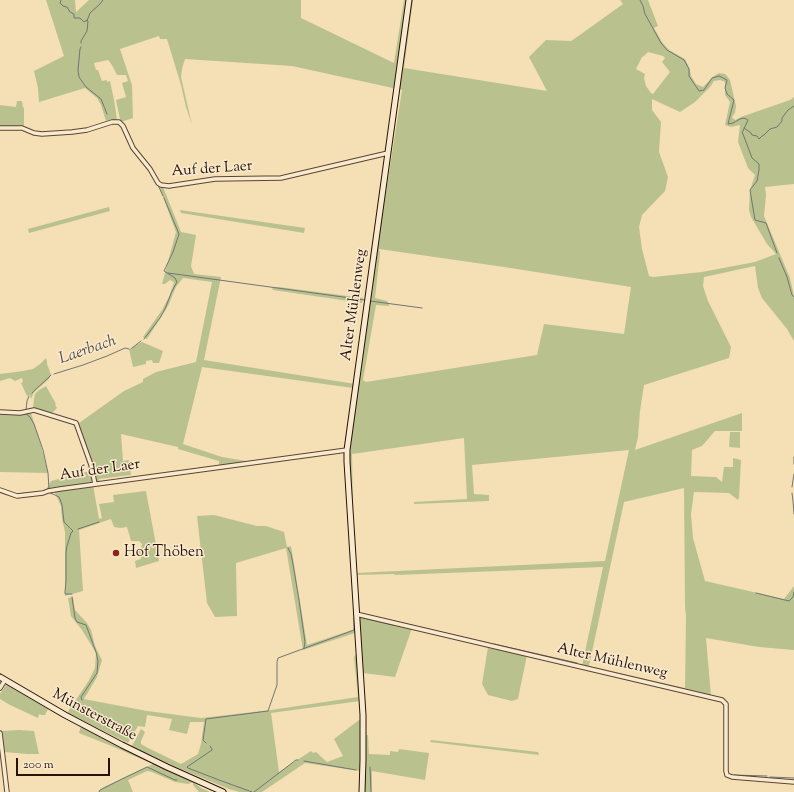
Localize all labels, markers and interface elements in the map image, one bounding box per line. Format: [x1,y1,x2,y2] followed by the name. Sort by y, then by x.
[171,158,253,182] street label: Auf der Laer
[338,248,372,362] street label: Alter Mühlenweg
[57,332,119,370] water label: Laerbach
[59,456,141,486] street label: Auf der Laer
[124,544,204,562] place label: Hof Thöben
[111,548,121,558] marker: Hof Thöben
[555,641,669,683] street label: Alter Mühlenweg
[49,686,139,746] street label: Münsterstraße
[18,750,112,776] scale bar
[23,756,54,774] text: 200 m

